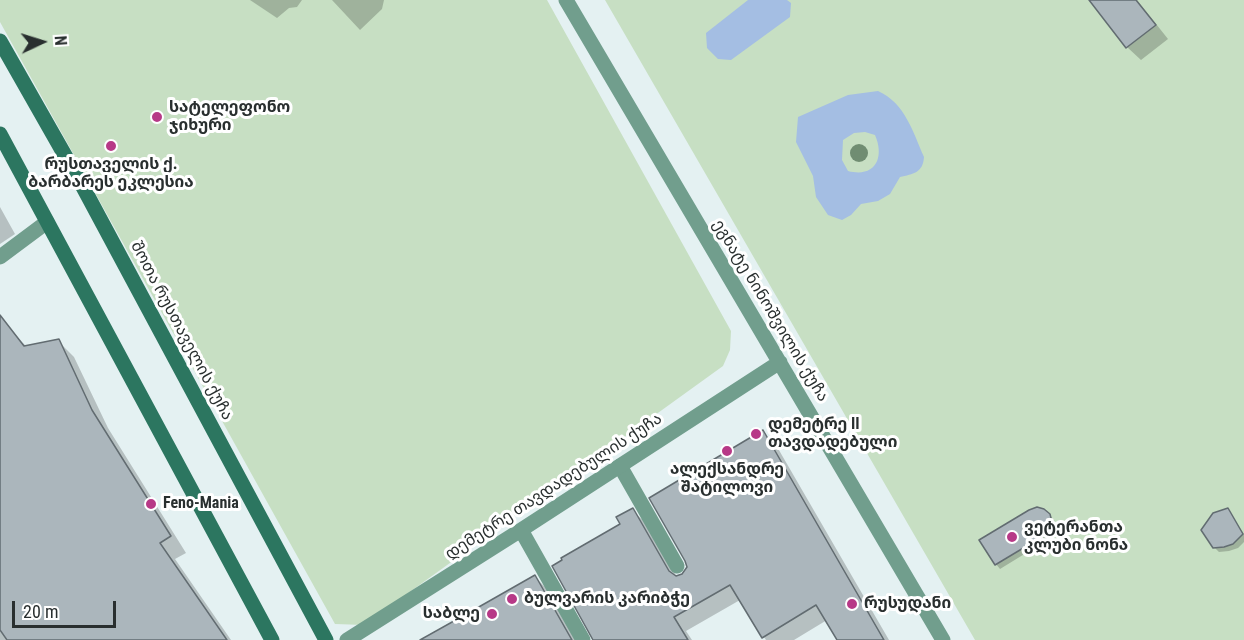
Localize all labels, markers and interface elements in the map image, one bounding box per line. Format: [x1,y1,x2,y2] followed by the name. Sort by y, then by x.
[12,12,72,72] north arrow
[51,35,70,46] text: N
[169,98,290,136] place label: სატელეფონო ჯიხური
[150,110,164,124] marker: სატელეფონო ჯიხური
[104,139,118,153] marker: რუსთაველის ქ. ბარბარეს ეკლესია
[28,155,194,193] place label: რუსთაველის ქ. ბარბარეს ეკლესია
[708,217,832,405] street label: ეგნატე ნინოშვილის ქუჩა
[126,238,236,424] street label: შოთა რუსთაველის ქუჩა
[442,410,666,564] street label: დემეტრე თავდადებულის ქუჩა
[768,415,897,453] place label: დემეტრე II თავდადებული
[749,427,763,441] marker: დემეტრე II თავდადებული
[720,444,734,458] marker: ალექსანდრე შატილოვი
[670,460,784,498] place label: ალექსანდრე შატილოვი
[163,494,239,514] place label: Feno-Mania
[144,497,158,511] marker: Feno-Mania
[1024,518,1128,556] place label: ვეტერანთა კლუბი ნონა
[1005,530,1019,544] marker: ვეტერანთა კლუბი ნონა
[15,589,118,627] scale bar
[524,589,690,609] place label: ბულვარის კარიბჭე
[505,592,519,606] marker: ბულვარის კარიბჭე
[864,594,951,614] place label: რუსუდანი
[845,597,859,611] marker: რუსუდანი
[23,601,58,622] text: 20 m
[423,604,480,624] place label: საბლე
[485,607,499,621] marker: საბლე

